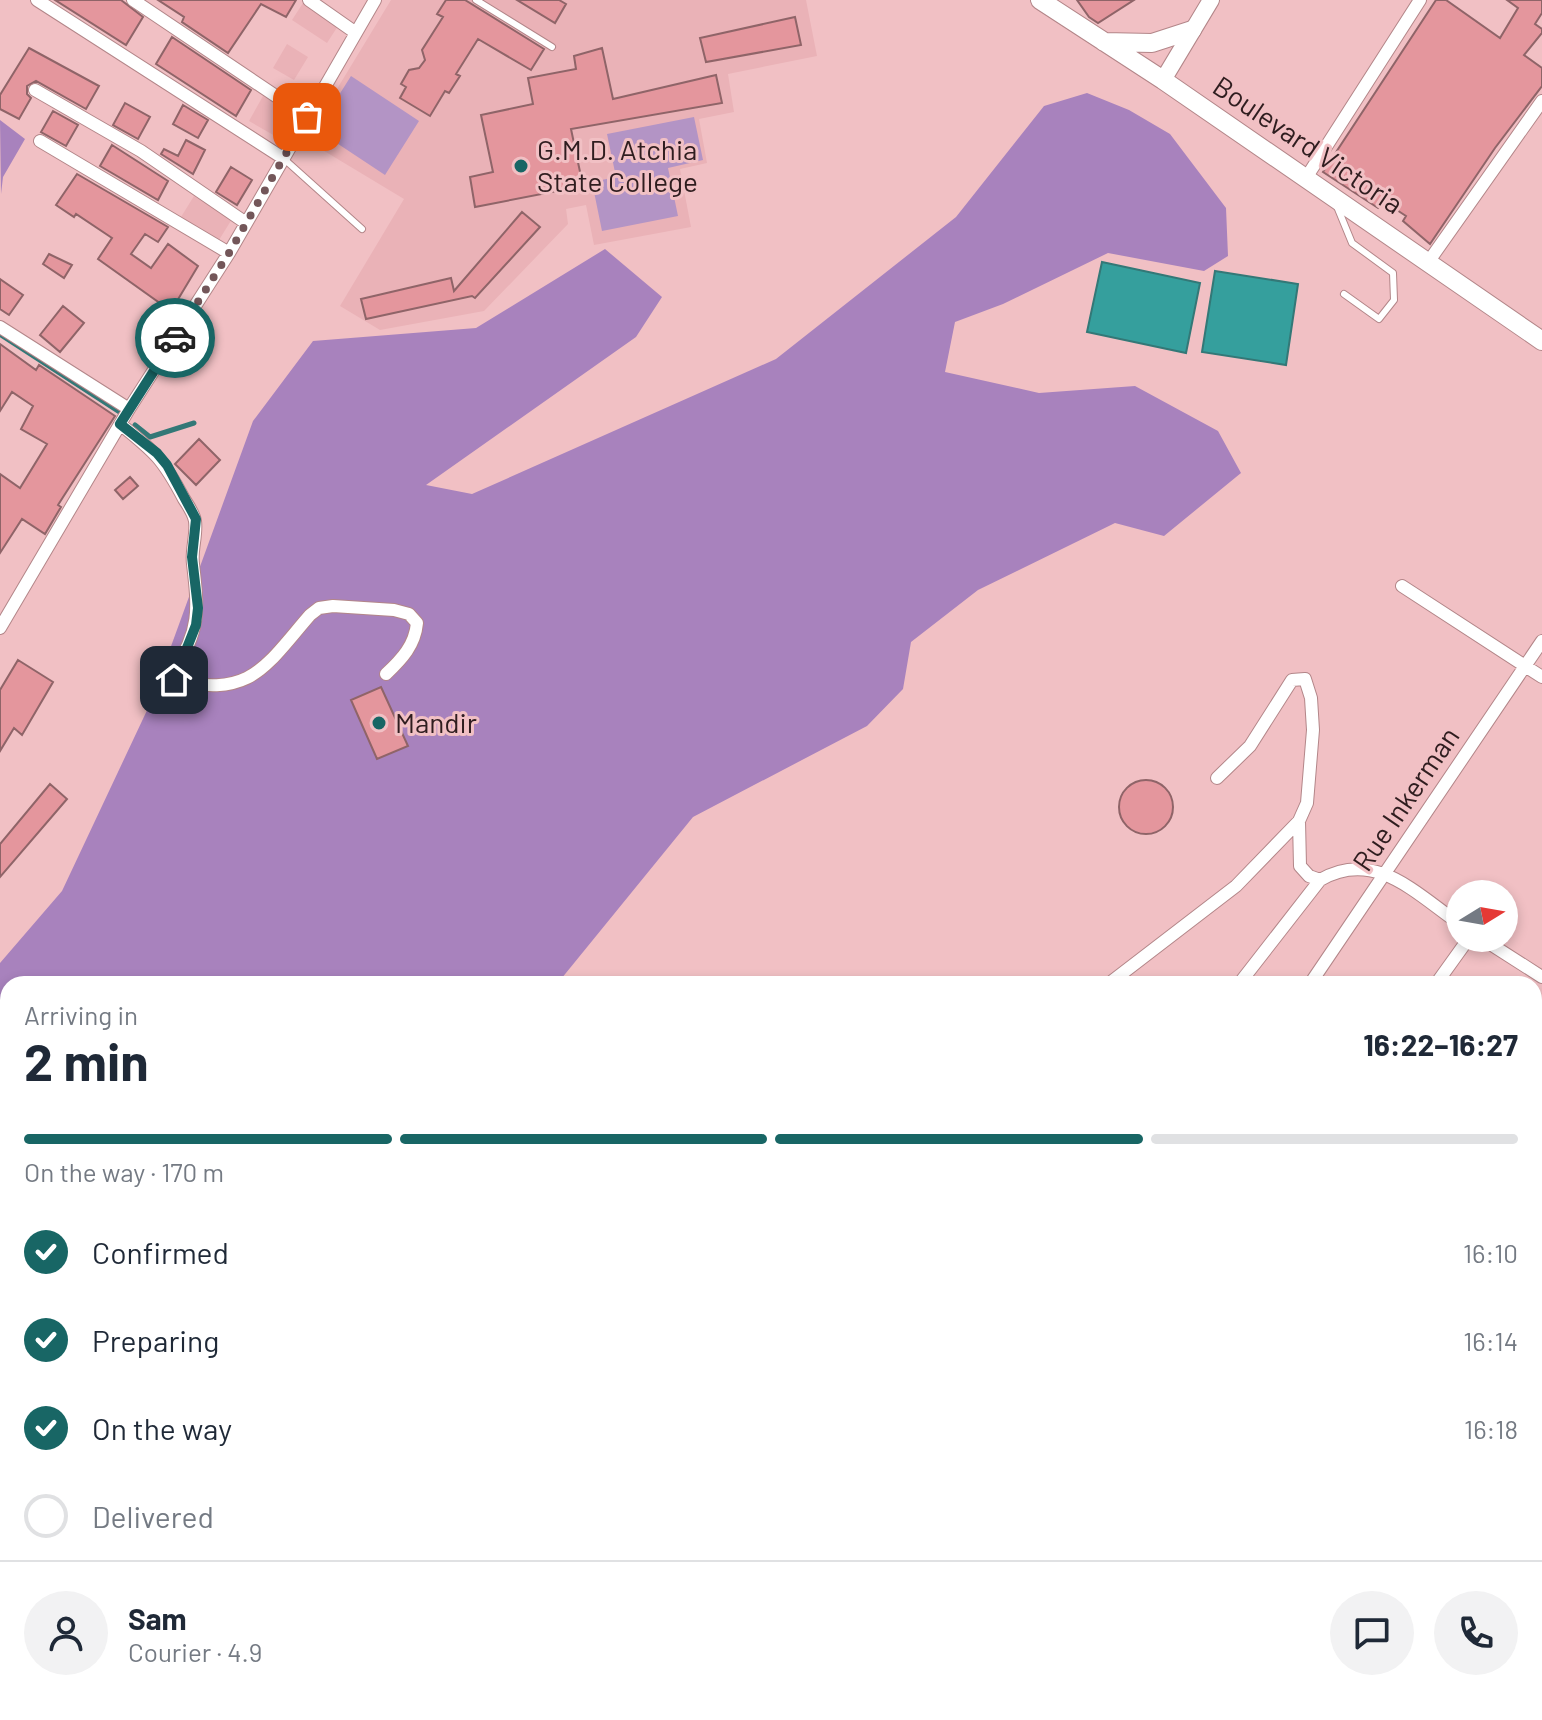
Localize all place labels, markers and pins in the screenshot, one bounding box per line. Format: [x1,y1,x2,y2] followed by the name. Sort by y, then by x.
[273,83,341,151] pin
[537,132,698,198] place label: G.M.D. Atchia State College
[512,157,530,175] marker: G.M.D. Atchia State College
[140,646,208,714] pin
[395,705,477,739] place label: Mandir
[370,714,388,732] marker: Mandir

